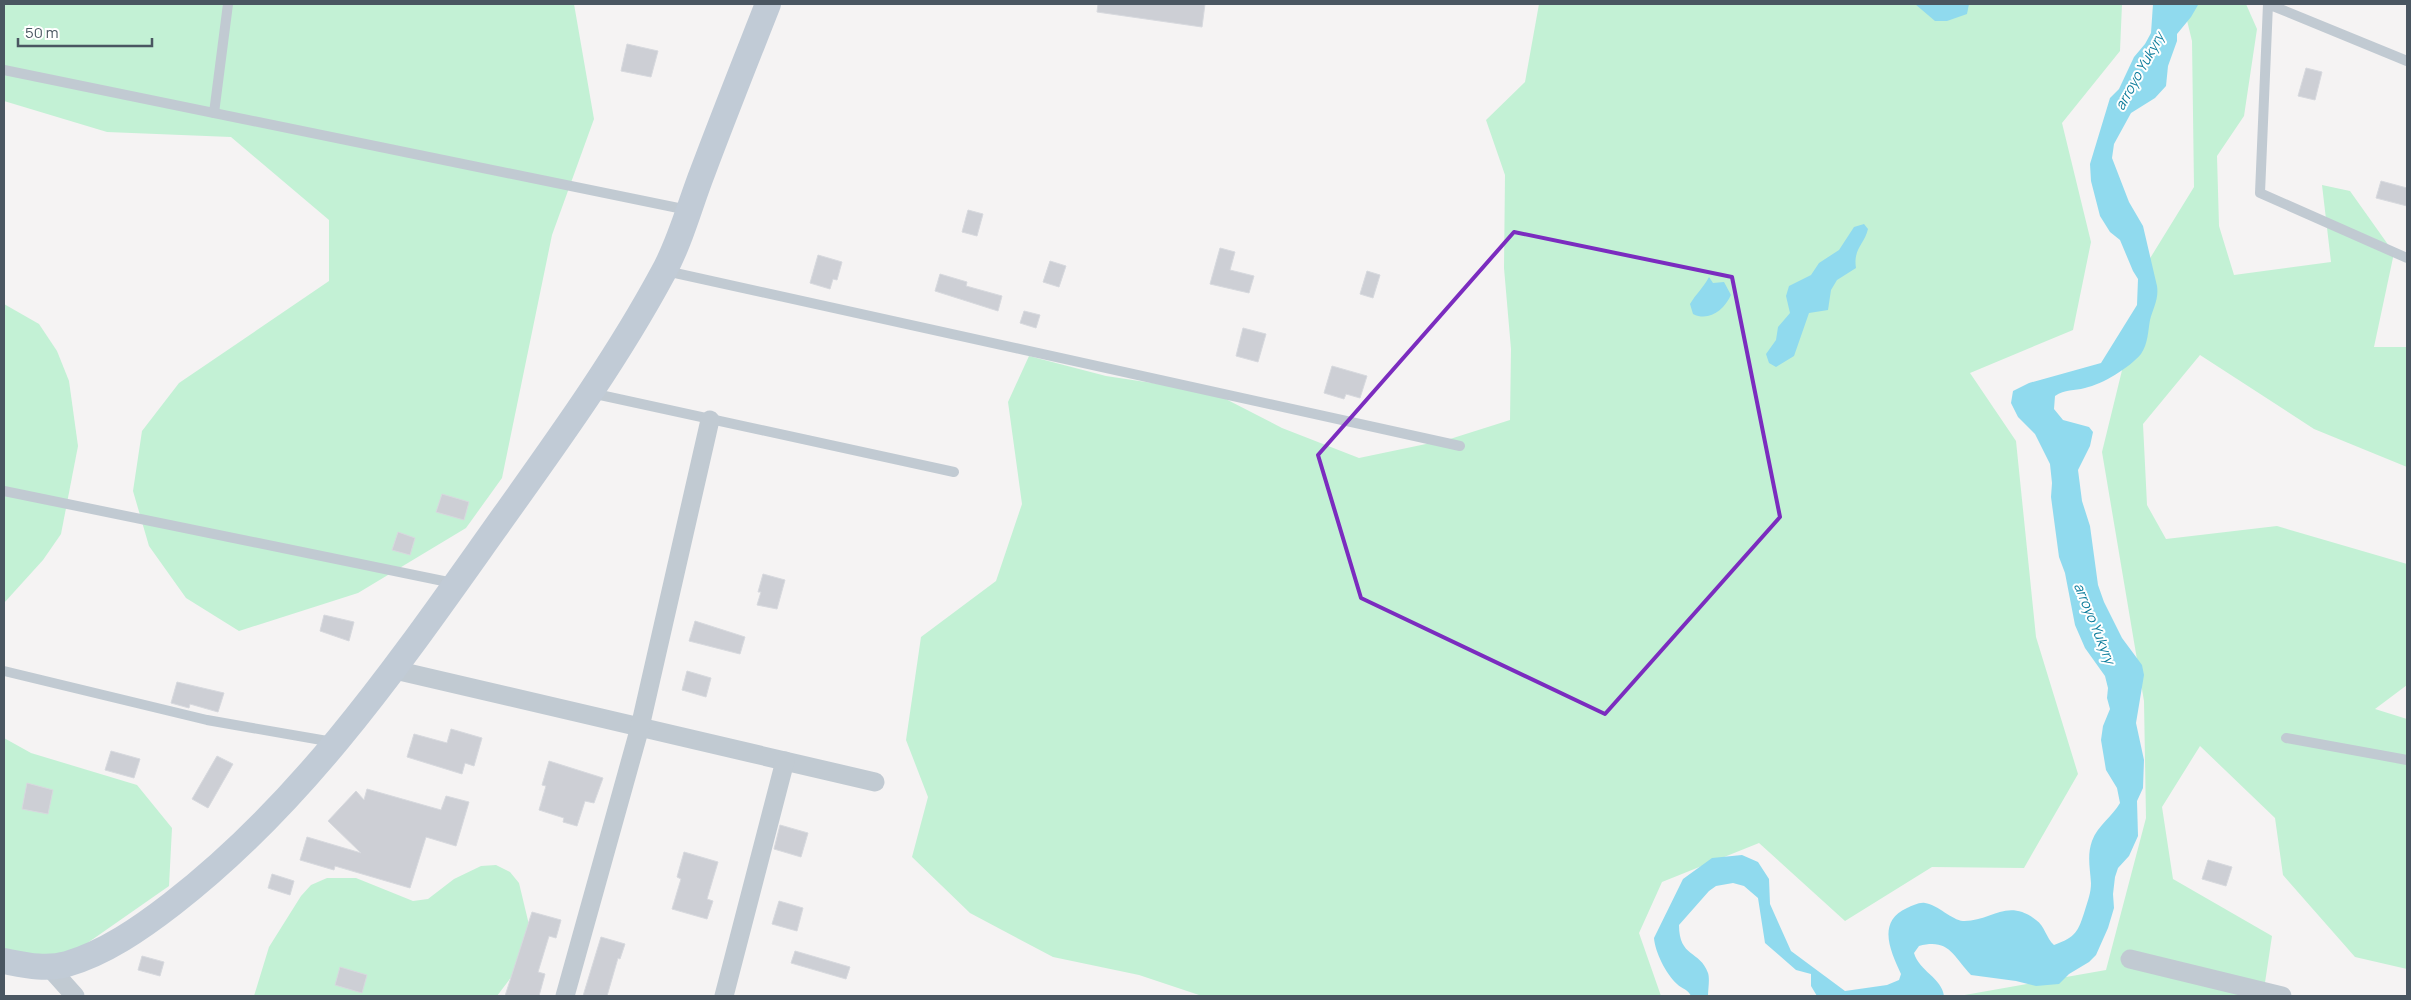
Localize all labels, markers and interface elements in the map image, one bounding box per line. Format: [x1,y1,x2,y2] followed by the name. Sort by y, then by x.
[18,15,151,47] scale bar
[25,22,59,43] text: 50 m
[2110,26,2169,113] water label: arroyo Yukyry
[2070,580,2121,669] water label: arroyo Yukyry

